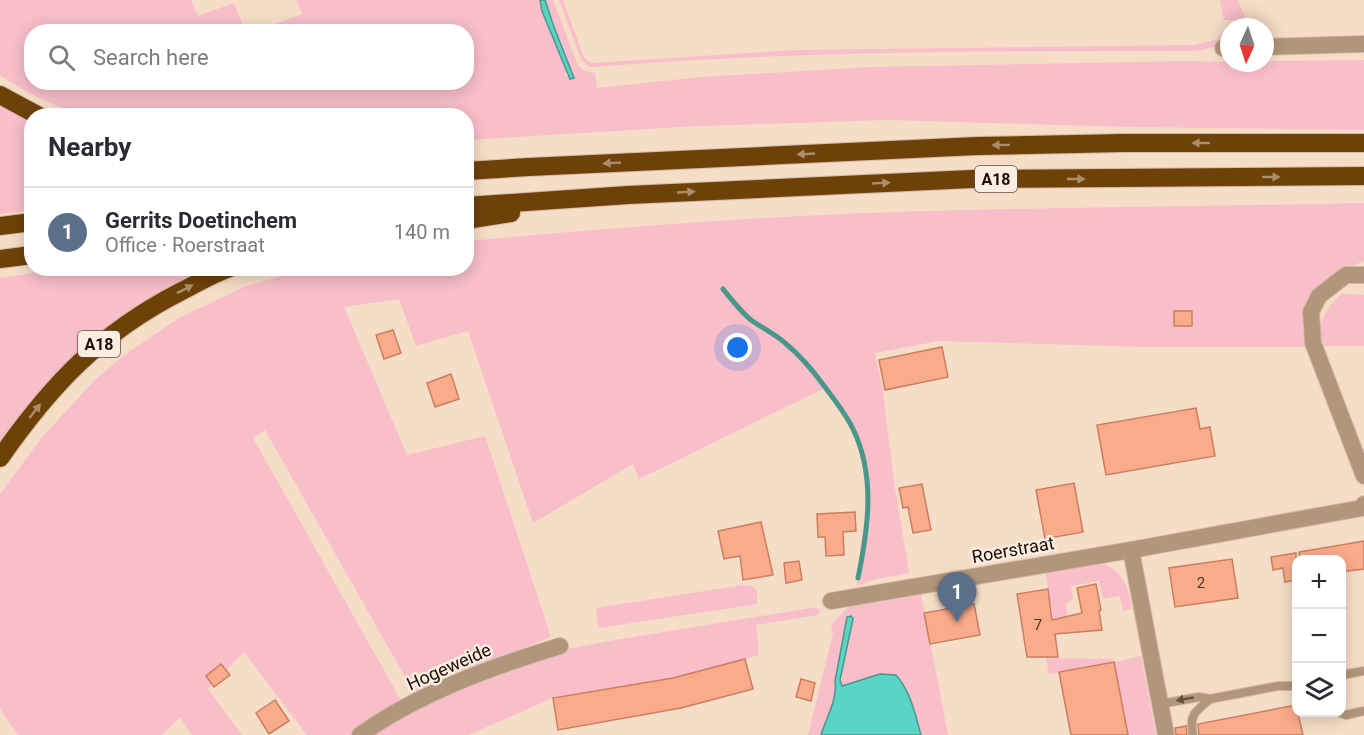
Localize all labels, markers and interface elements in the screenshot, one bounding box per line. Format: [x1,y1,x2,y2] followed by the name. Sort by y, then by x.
[1220,18,1274,72] north arrow
[24,24,474,90] search box
[45,41,78,74] icon: search
[93,45,209,70] text: Search here
[48,132,131,162] text: Nearby
[1191,138,1210,148] one-way arrow
[992,141,1011,150] one-way arrow
[797,149,816,158] one-way arrow
[602,158,621,167] one-way arrow
[975,166,1017,192] road number: A18
[1261,172,1280,182] one-way arrow
[1066,174,1085,183] one-way arrow
[872,179,891,188] one-way arrow
[677,188,696,197] one-way arrow
[105,208,297,233] text: Gerrits Doetinchem
[62,220,73,244] text: 1
[394,220,450,244] text: 140 m
[105,233,265,257] text: Office · Roerstraat
[176,285,194,295] one-way arrow
[78,331,120,357] road number: A18
[723,333,752,362] your location
[29,404,41,419] one-way arrow
[970,532,1056,567] street label: Roerstraat
[1292,555,1346,717] map controls
[1292,555,1346,609] button: +
[938,572,976,622] pin: 1
[1197,574,1205,592] house number: 2
[1292,609,1346,663] button: −
[1034,616,1042,634] house number: 7
[403,639,494,694] street label: Hogeweide
[1292,663,1346,717] button: layers
[1175,695,1194,704] one-way arrow

